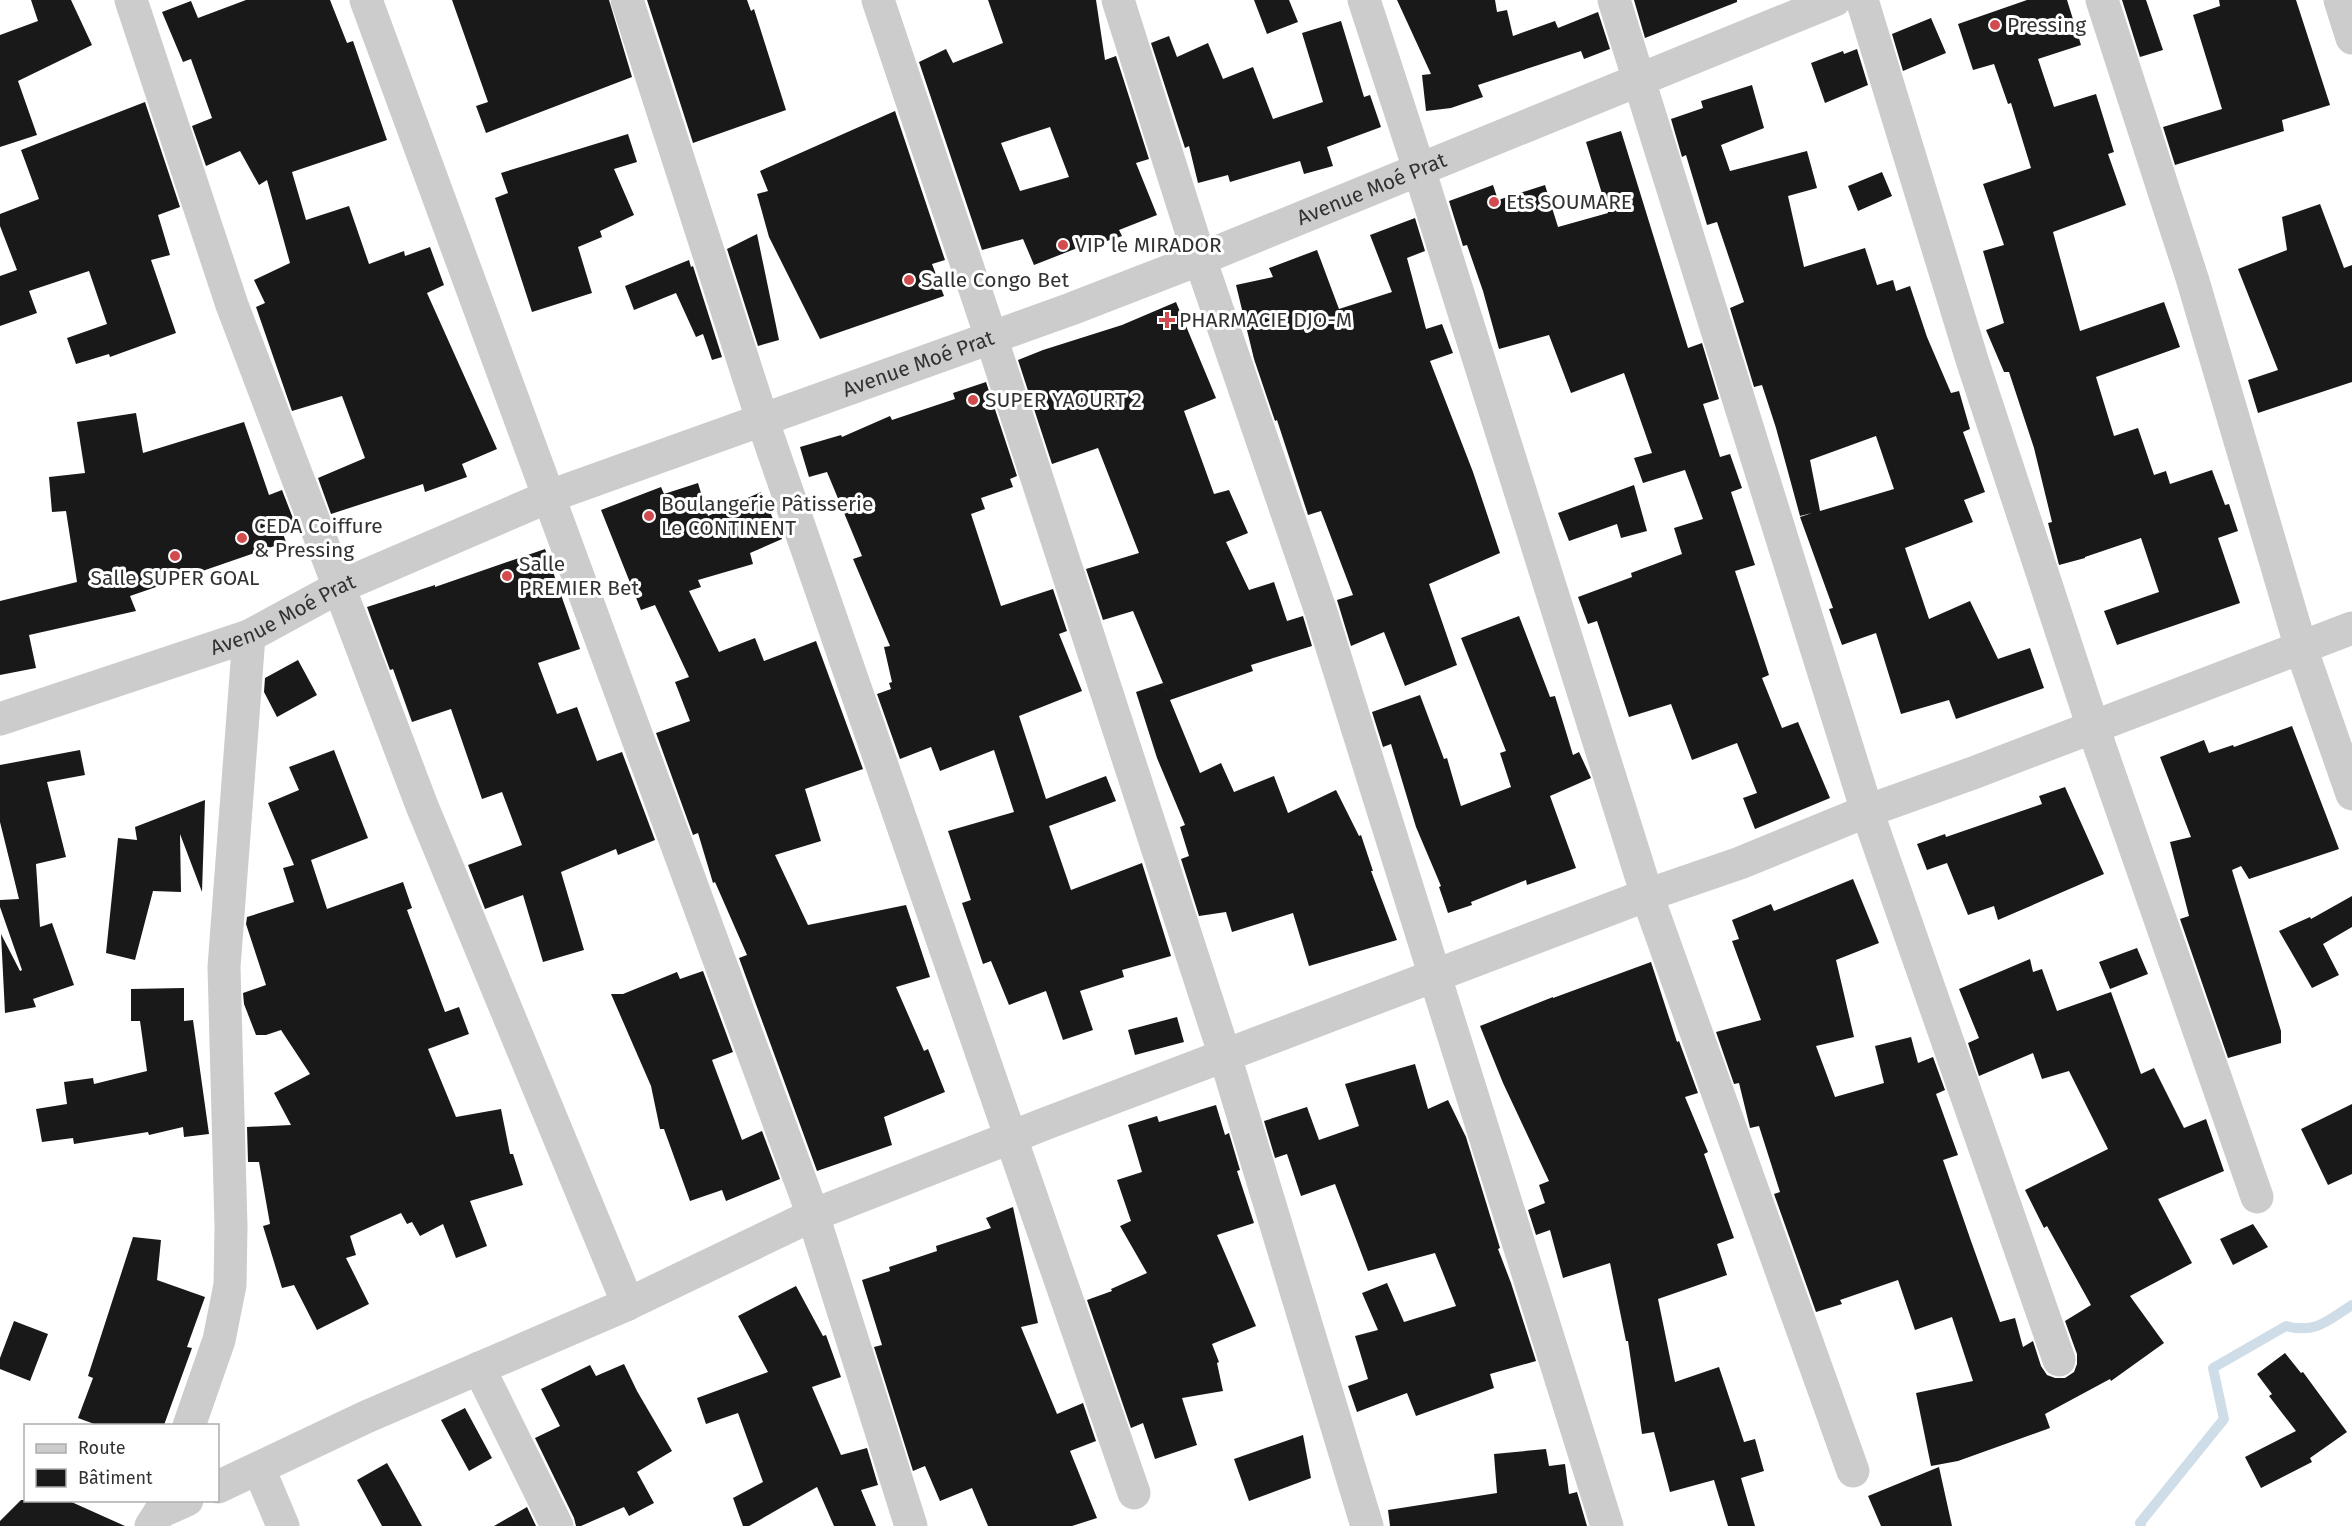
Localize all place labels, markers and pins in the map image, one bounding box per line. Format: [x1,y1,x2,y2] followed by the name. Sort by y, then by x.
[2007,12,2086,38] place label: Pressing
[1988,18,2002,32] marker: Pressing
[1506,189,1632,215] place label: Ets SOUMARE
[1487,195,1501,209] marker: Ets SOUMARE
[1075,232,1222,258] place label: VIP le MIRADOR
[1056,238,1070,252] marker: VIP le MIRADOR
[921,267,1069,293] place label: Salle Congo Bet
[902,273,916,287] marker: Salle Congo Bet
[1179,307,1352,333] place label: PHARMACIE DJO-M
[1160,313,1174,327] marker: PHARMACIE DJO-M
[985,387,1142,413] place label: SUPER YAOURT 2
[966,393,980,407] marker: SUPER YAOURT 2
[661,491,873,541] place label: Boulangerie Pâtisserie Le CONTINENT
[642,509,656,523] marker: Boulangerie Pâtisserie Le CONTINENT
[254,513,383,563] place label: CEDA Coiffure & Pressing
[235,531,249,545] marker: CEDA Coiffure & Pressing
[168,549,182,563] marker: Salle SUPER GOAL
[519,551,639,601] place label: Salle PREMIER Bet
[91,565,260,591] place label: Salle SUPER GOAL
[500,569,514,583] marker: Salle PREMIER Bet

